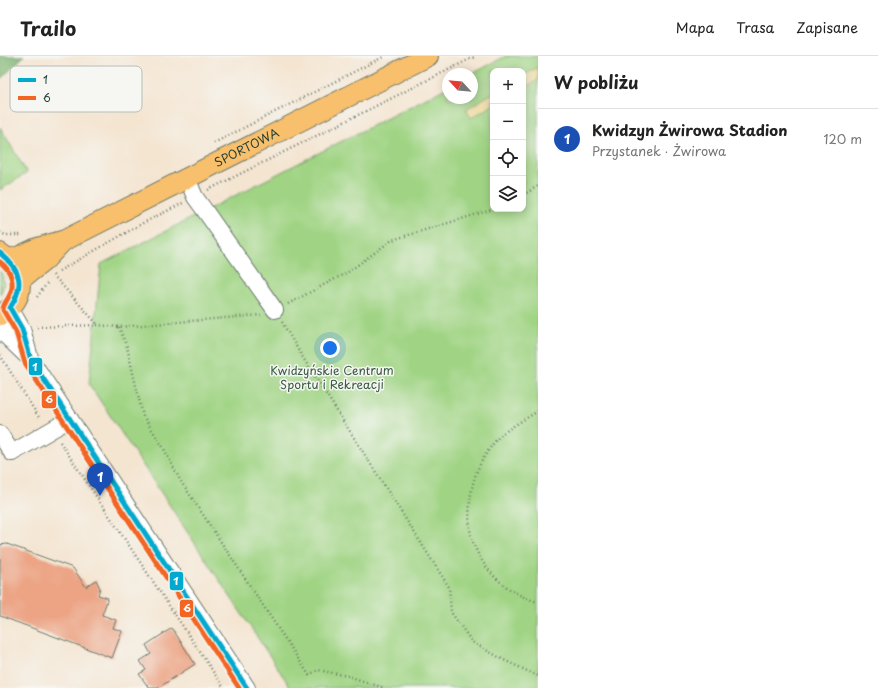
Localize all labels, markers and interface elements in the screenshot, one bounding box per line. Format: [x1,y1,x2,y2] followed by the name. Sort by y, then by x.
[20,14,76,42] text: Trailo
[676,17,714,38] text: Mapa
[736,17,774,38] text: Trasa
[796,17,858,38] text: Zapisane
[10,66,142,112] legend
[442,68,478,104] north arrow
[490,68,526,212] map controls
[490,68,526,104] button: +
[554,69,639,95] text: W pobliżu
[43,71,48,88] text: 1
[43,89,51,106] text: 6
[490,104,526,140] button: −
[592,118,787,141] text: Kwidzyn Żwirowa Stadion
[211,123,282,171] street label: SPORTOWA
[564,129,570,148] text: 1
[823,129,862,148] text: 120 m
[490,140,526,176] button: locate
[592,141,726,160] text: Przystanek · Żwirowa
[490,176,526,212] button: layers
[320,338,340,358] your location
[28,357,43,376] line badge: 1
[32,358,38,375] text: 1
[270,361,394,393] park label: Kwidzyńskie Centrum Sportu i Rekreacji
[41,390,57,409] line badge: 6
[45,390,53,407] text: 6
[87,463,113,496] pin: 1
[169,571,184,591] line badge: 1
[173,572,179,589] text: 1
[179,599,194,618] line badge: 6
[183,599,191,616] text: 6

